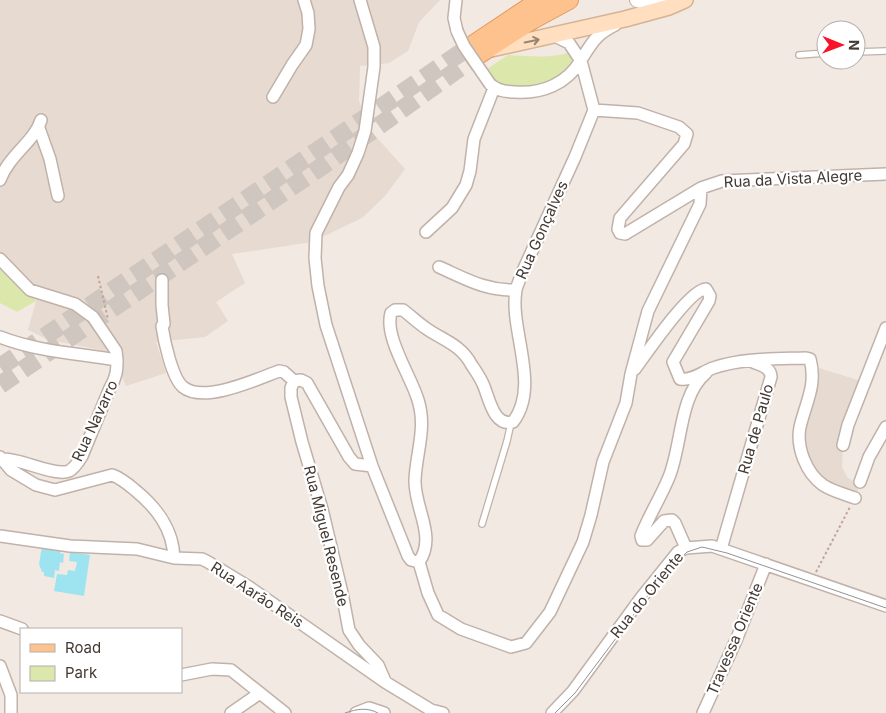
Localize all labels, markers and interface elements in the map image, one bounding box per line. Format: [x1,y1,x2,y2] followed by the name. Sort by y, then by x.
[816,20,866,70] north arrow
[523,35,539,45] one-way arrow
[846,40,863,51] text: N
[723,165,863,192] street label: Rua da Vista Alegre
[511,178,572,282] street label: Rua Gonçalves
[67,377,122,465] street label: Rua Navarro
[734,382,777,476] street label: Rua de Paulo
[300,463,353,608] street label: Rua Miguel Resende
[606,548,687,642] street label: Rua do Oriente
[207,557,307,632] street label: Rua Aarão Reis
[702,580,767,698] street label: Travessa Oriente
[20,628,182,693] legend
[65,638,101,657] text: Road
[65,663,98,682] text: Park

